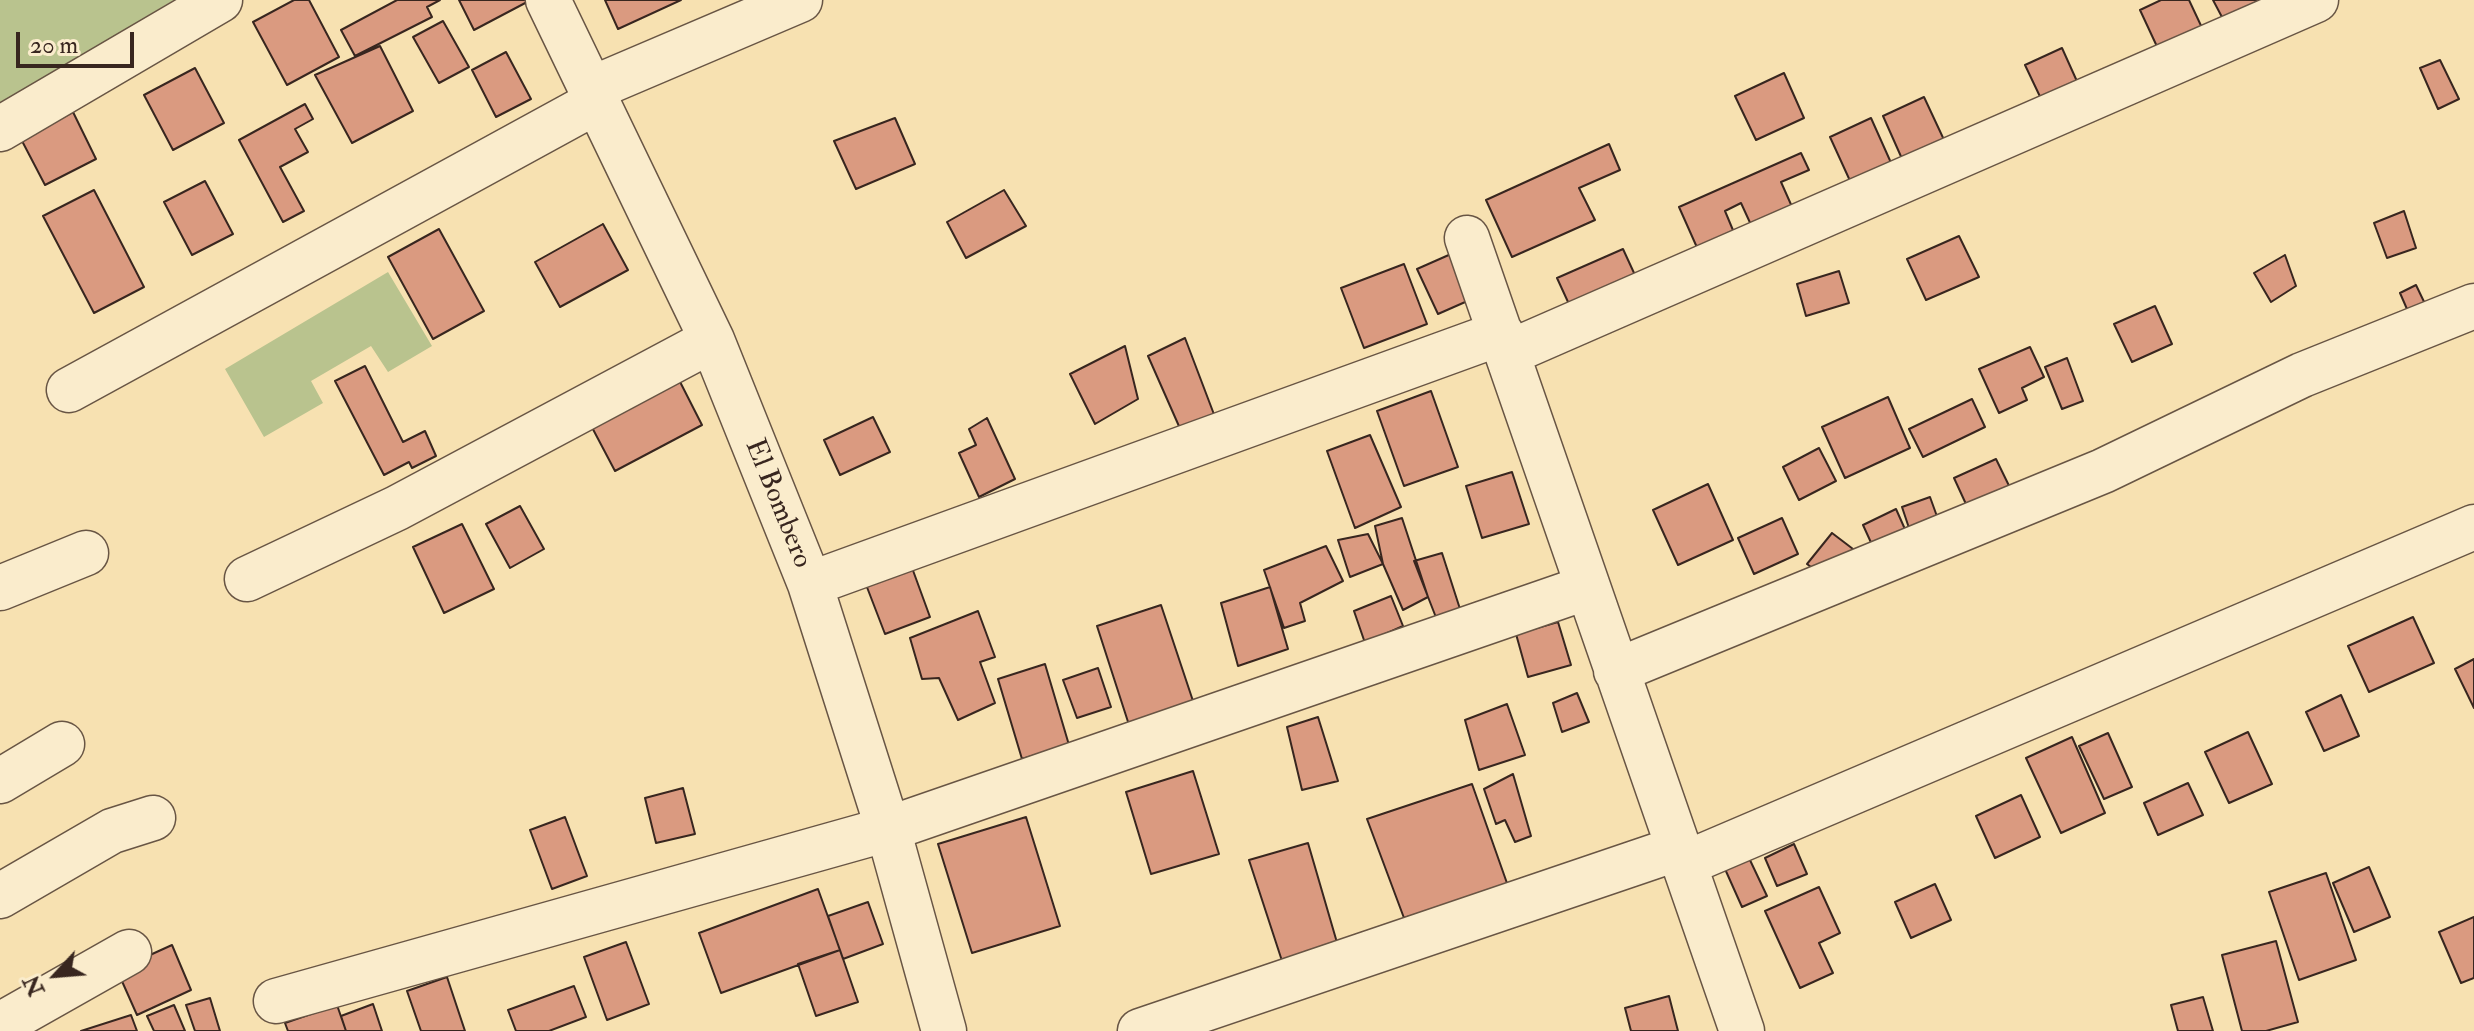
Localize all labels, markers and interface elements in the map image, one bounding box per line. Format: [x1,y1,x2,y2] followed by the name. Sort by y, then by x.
[20,16,138,66] scale bar
[30,30,78,61] text: 20 m
[736,435,818,573] street label: El Bombero
[16,935,96,1015] north arrow
[18,971,51,1001] text: N

